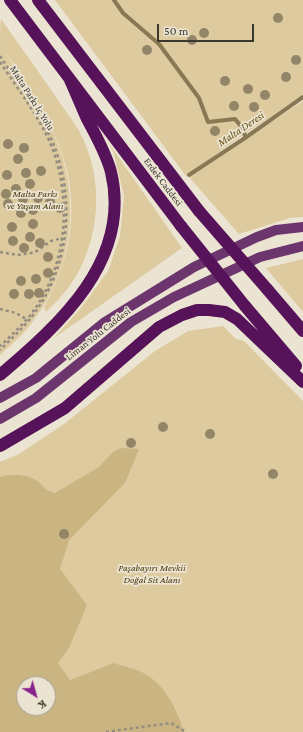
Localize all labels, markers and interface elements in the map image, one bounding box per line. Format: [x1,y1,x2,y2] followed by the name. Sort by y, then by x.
[159,16,256,42] scale bar
[164,24,188,38] text: 50 m
[7,63,57,133] street label: Malta Parkı İç Yolu
[215,109,267,149] water label: Malta Deresi
[141,156,185,208] street label: Erdek Caddesi
[7,188,63,212] park label: Malta Parkı ve Yaşam Alanı
[63,305,133,363] street label: Liman Yolu Caddesi
[118,562,186,586] park label: Paşabayırı Mevkii Doğal Sit Alanı
[16,676,56,716] north arrow
[36,698,49,712] text: K

